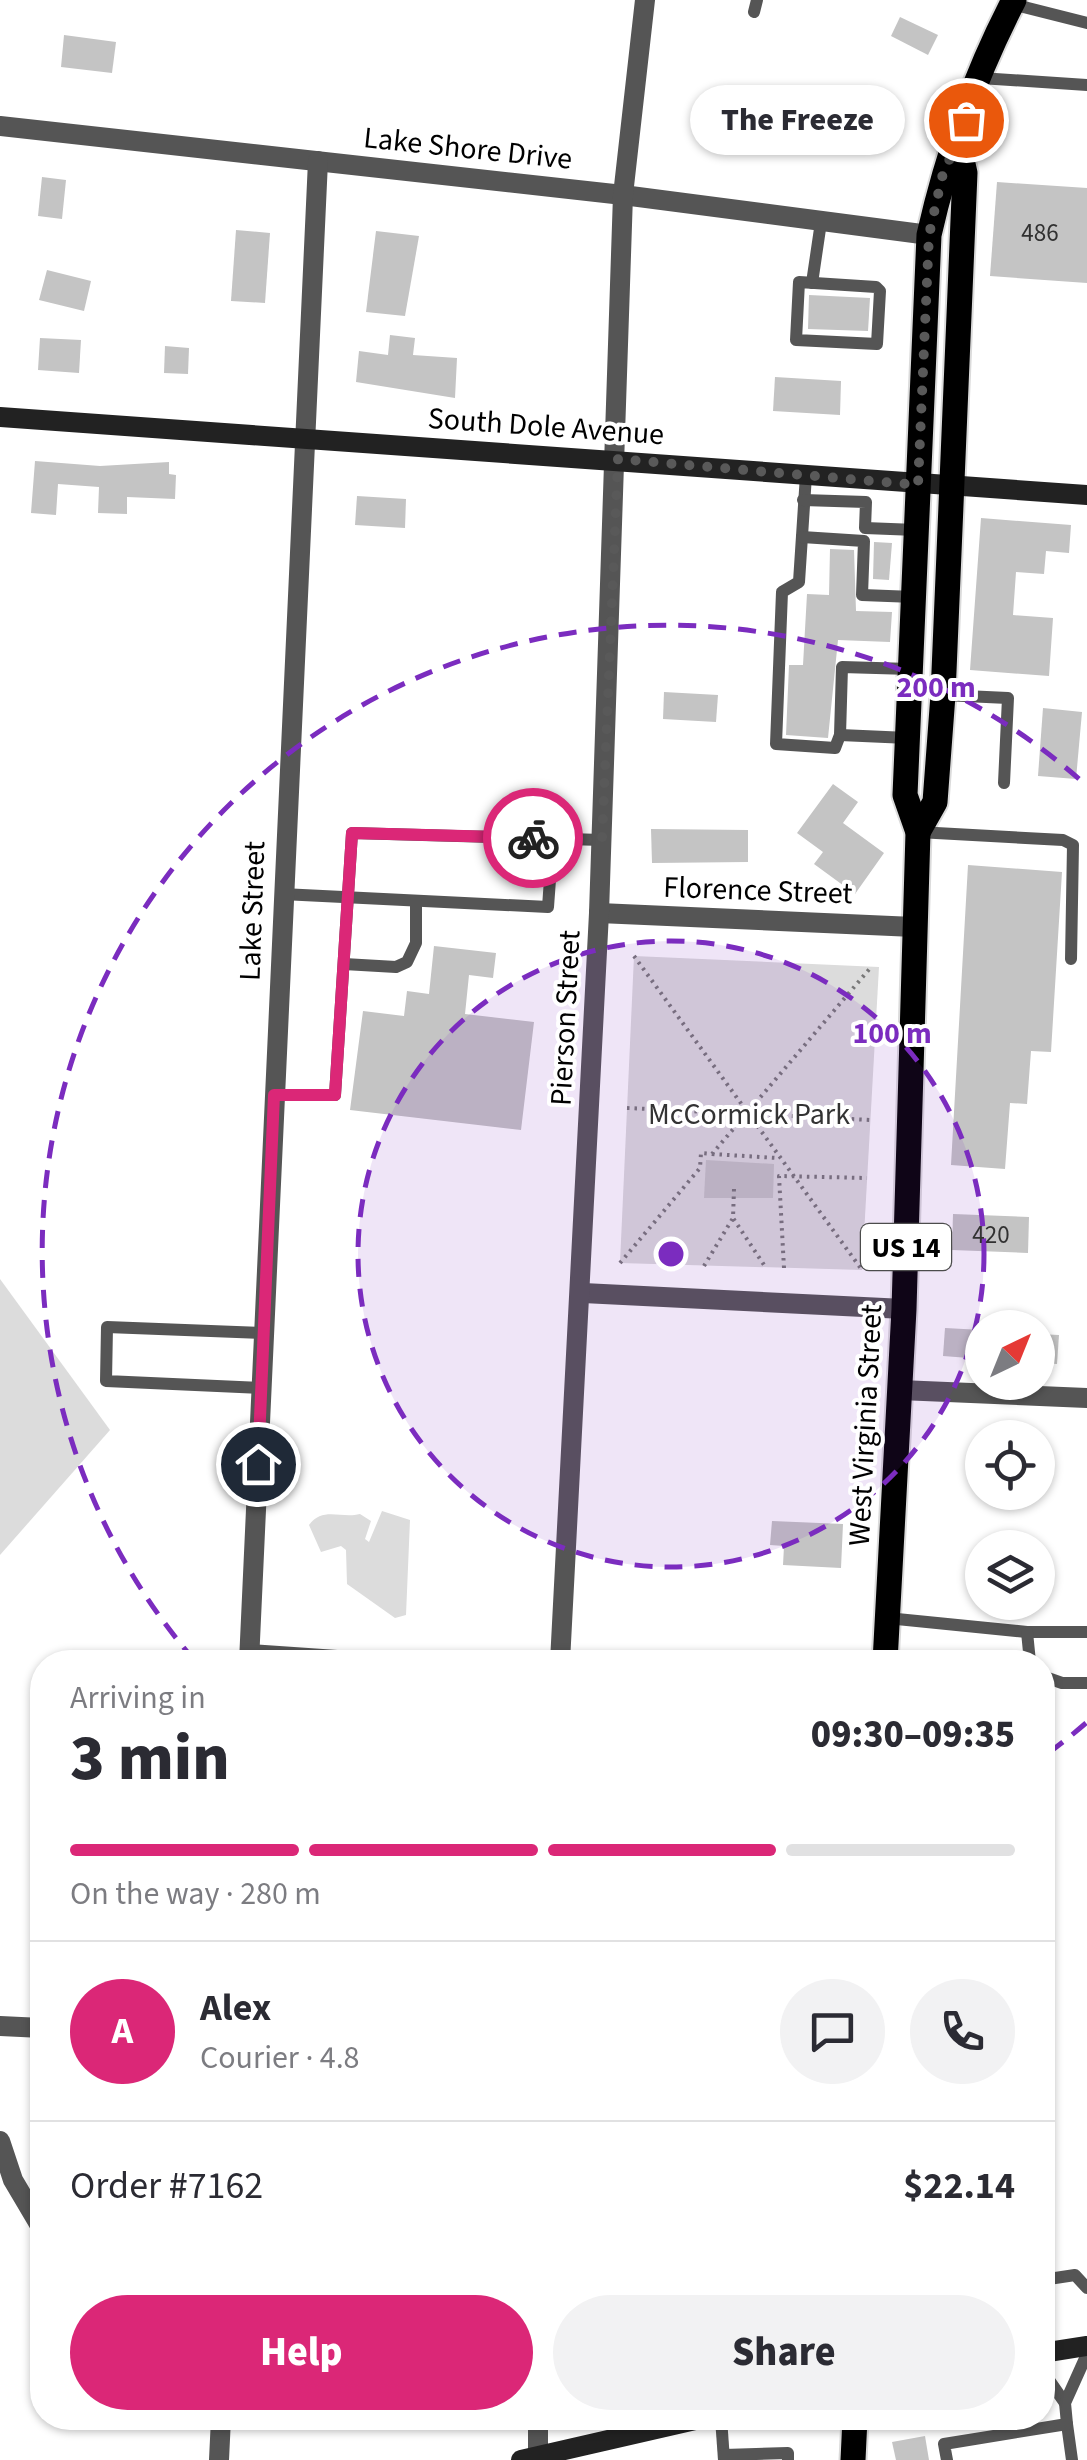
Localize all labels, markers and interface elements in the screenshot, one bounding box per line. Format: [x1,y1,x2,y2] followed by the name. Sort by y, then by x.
[924,78,1009,163] pin
[691,85,906,155] callout: The Freeze
[939,93,994,148] icon: bag
[721,97,874,143] text: The Freeze
[362,116,574,181] street label: Lake Shore Drive
[1021,215,1059,251] house number: 486
[426,397,666,456] street label: South Dole Avenue
[896,666,976,709] text: 200 m
[483,788,583,888] courier
[506,811,561,866] icon: bike
[229,840,276,982] street label: Lake Street
[663,866,853,915] street label: Florence Street
[539,929,592,1107] street label: Pierson Street
[852,1012,932,1055] text: 100 m
[648,1093,850,1136] park label: McCormick Park
[972,1217,1010,1253] house number: 420
[861,1224,951,1270] road number: US 14
[653,1236,689,1272] centre of rings
[838,1303,893,1547] street label: West Virginia Street
[965,1310,1055,1400] north arrow
[965,1310,1055,1620] map controls
[965,1420,1055,1510] button: locate
[216,1422,301,1507] pin
[231,1437,286,1492] icon: home
[965,1530,1055,1620] button: layers
[70,1675,206,1721] text: Arriving in
[811,1708,1015,1762] text: 09:30–09:35
[70,1712,230,1805] text: 3 min
[70,1871,321,1917] text: On the way · 280 m
[780,1979,885,2084] button: chat
[910,1979,1015,2084] button: phone
[200,1981,271,2035] text: Alex
[112,2004,133,2058] text: A
[200,2035,360,2081] text: Courier · 4.8
[70,2159,263,2213] text: Order #7162
[903,2159,1015,2213] text: $22.14
[70,2295,533,2410] button: Help
[553,2295,1015,2410] button: Share

